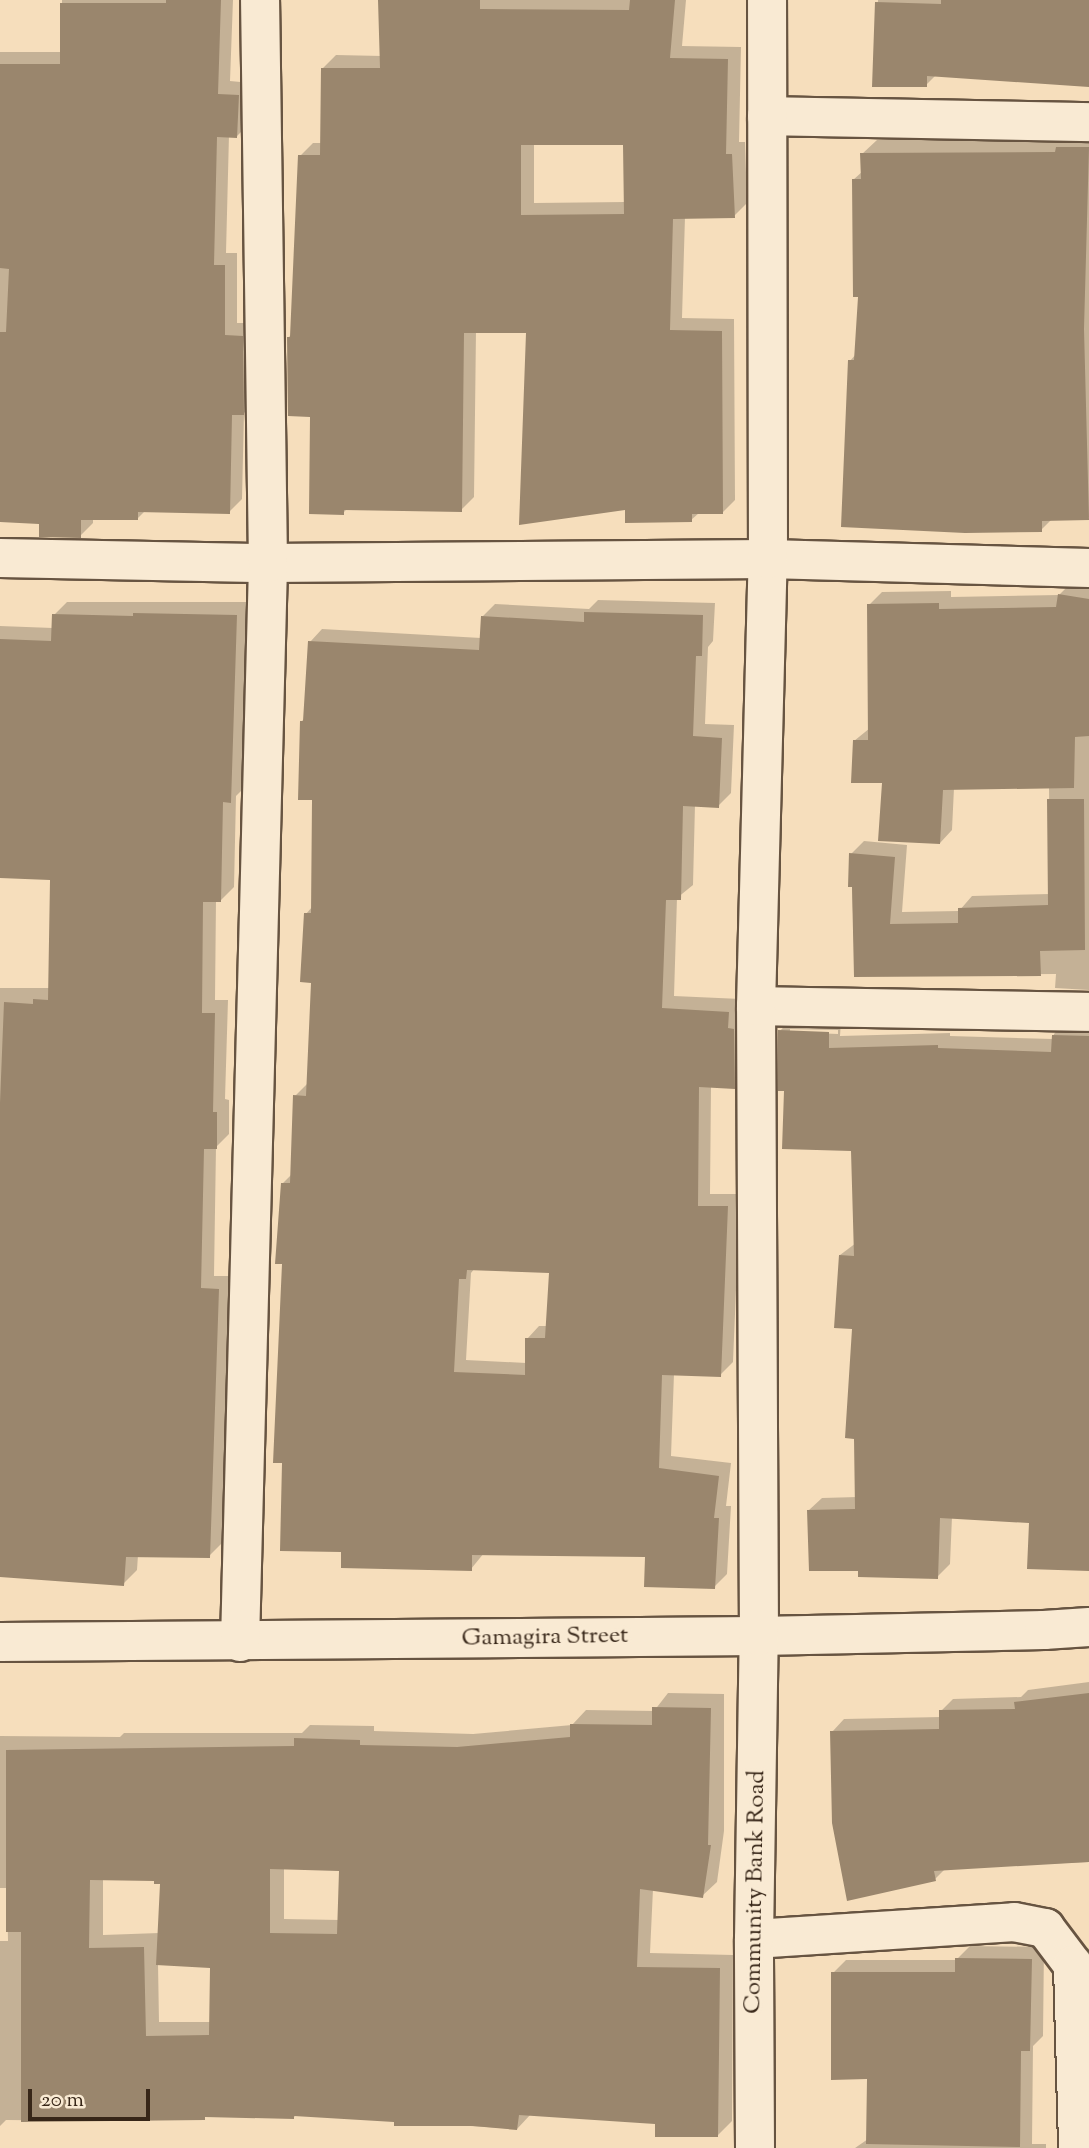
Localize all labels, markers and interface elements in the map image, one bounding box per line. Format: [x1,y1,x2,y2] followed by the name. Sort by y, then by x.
[461,1622,629,1654] street label: Gamagira Street
[739,1770,773,2014] street label: Community Bank Road
[32,2074,154,2118] scale bar
[41,2086,84,2116] text: 20 m

